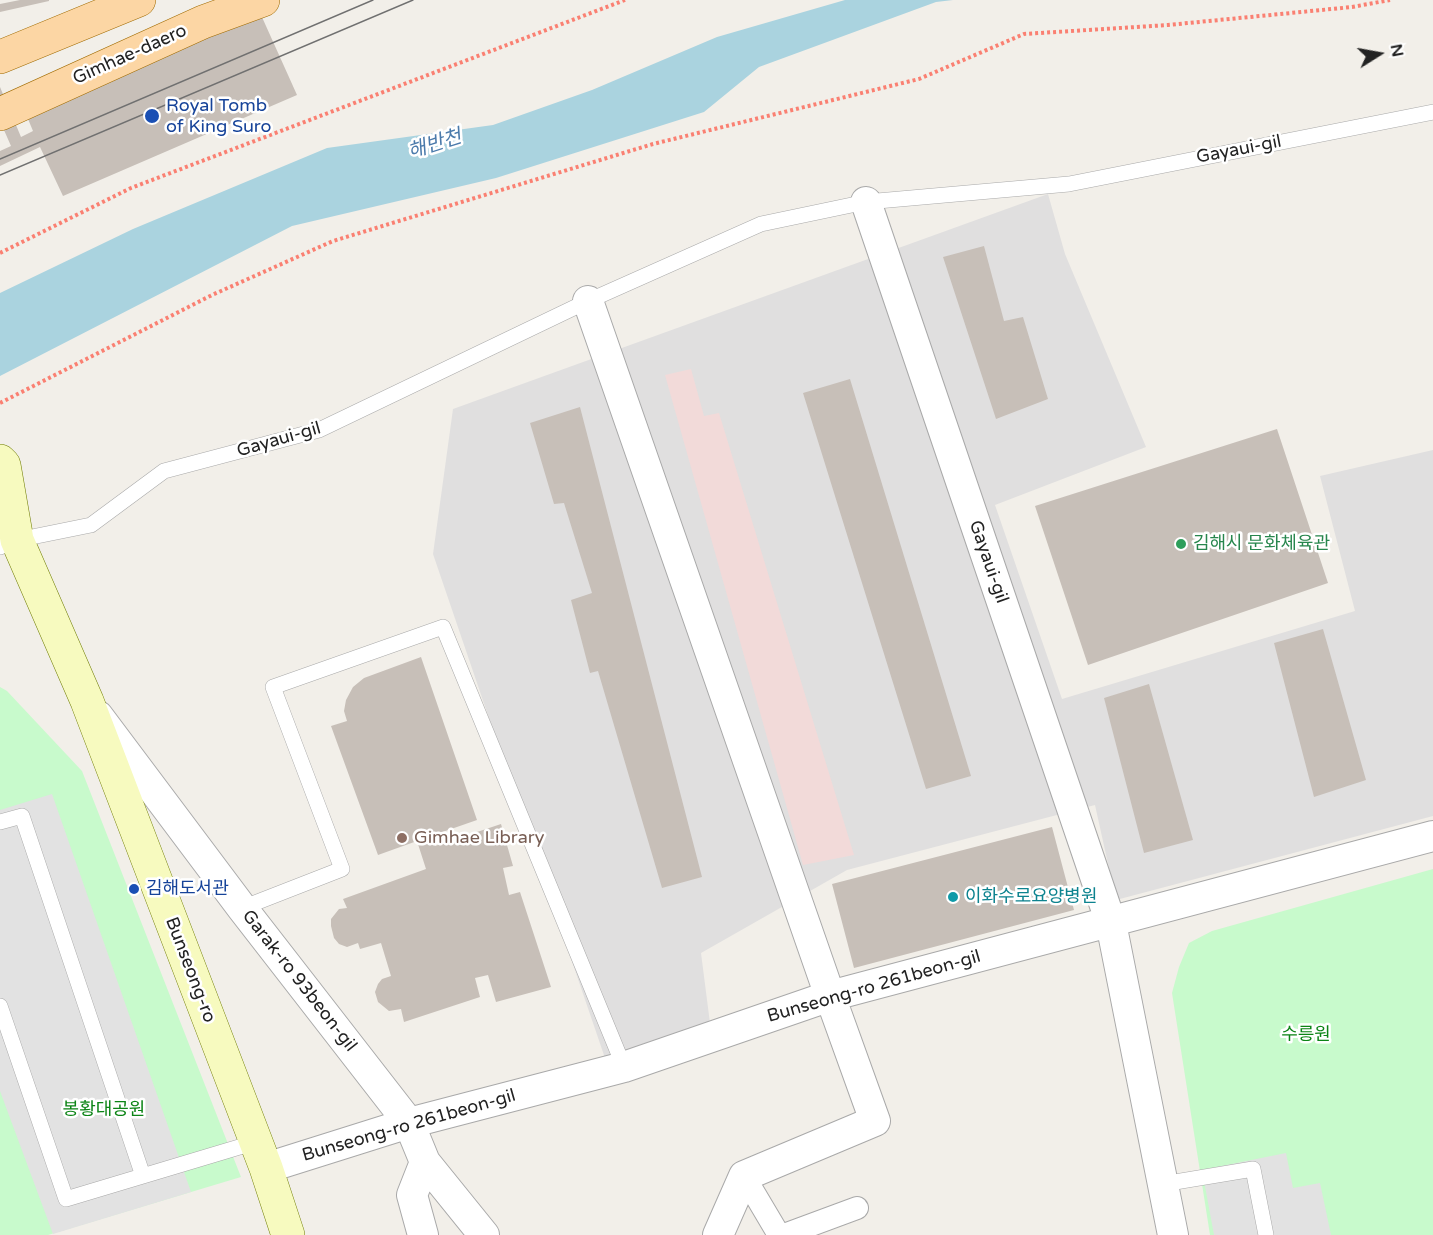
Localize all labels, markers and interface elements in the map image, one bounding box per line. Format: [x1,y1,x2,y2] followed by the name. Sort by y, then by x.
[70,20,190,90] street label: Gimhae-daero
[1349,24,1409,84] north arrow
[1386,42,1408,59] text: N
[166,95,271,138] place label: Royal Tomb of King Suro
[143,107,161,125] marker: Royal Tomb of King Suro
[405,125,465,165] water label: 해반천
[1195,131,1283,169] street label: Gayaui-gil
[235,418,323,462] street label: Gayaui-gil
[964,518,1012,606] street label: Gayaui-gil
[1193,533,1330,555] place label: 김해시 문화체육관
[1174,537,1188,551] marker: 김해시 문화체육관
[414,827,544,849] place label: Gimhae Library
[395,831,409,845] marker: Gimhae Library
[146,878,229,900] place label: 김해도서관
[127,882,141,896] marker: 김해도서관
[965,886,1097,908] place label: 이화수로요양병원
[946,890,960,904] marker: 이화수로요양병원
[237,906,361,1056] street label: Garak-ro 93beon-gil
[160,914,220,1026] street label: Bunseong-ro
[765,946,983,1028] street label: Bunseong-ro 261beon-gil
[1281,1024,1331,1046] park label: 수릉원
[300,1085,518,1167] street label: Bunseong-ro 261beon-gil
[63,1099,145,1121] park label: 봉황대공원

